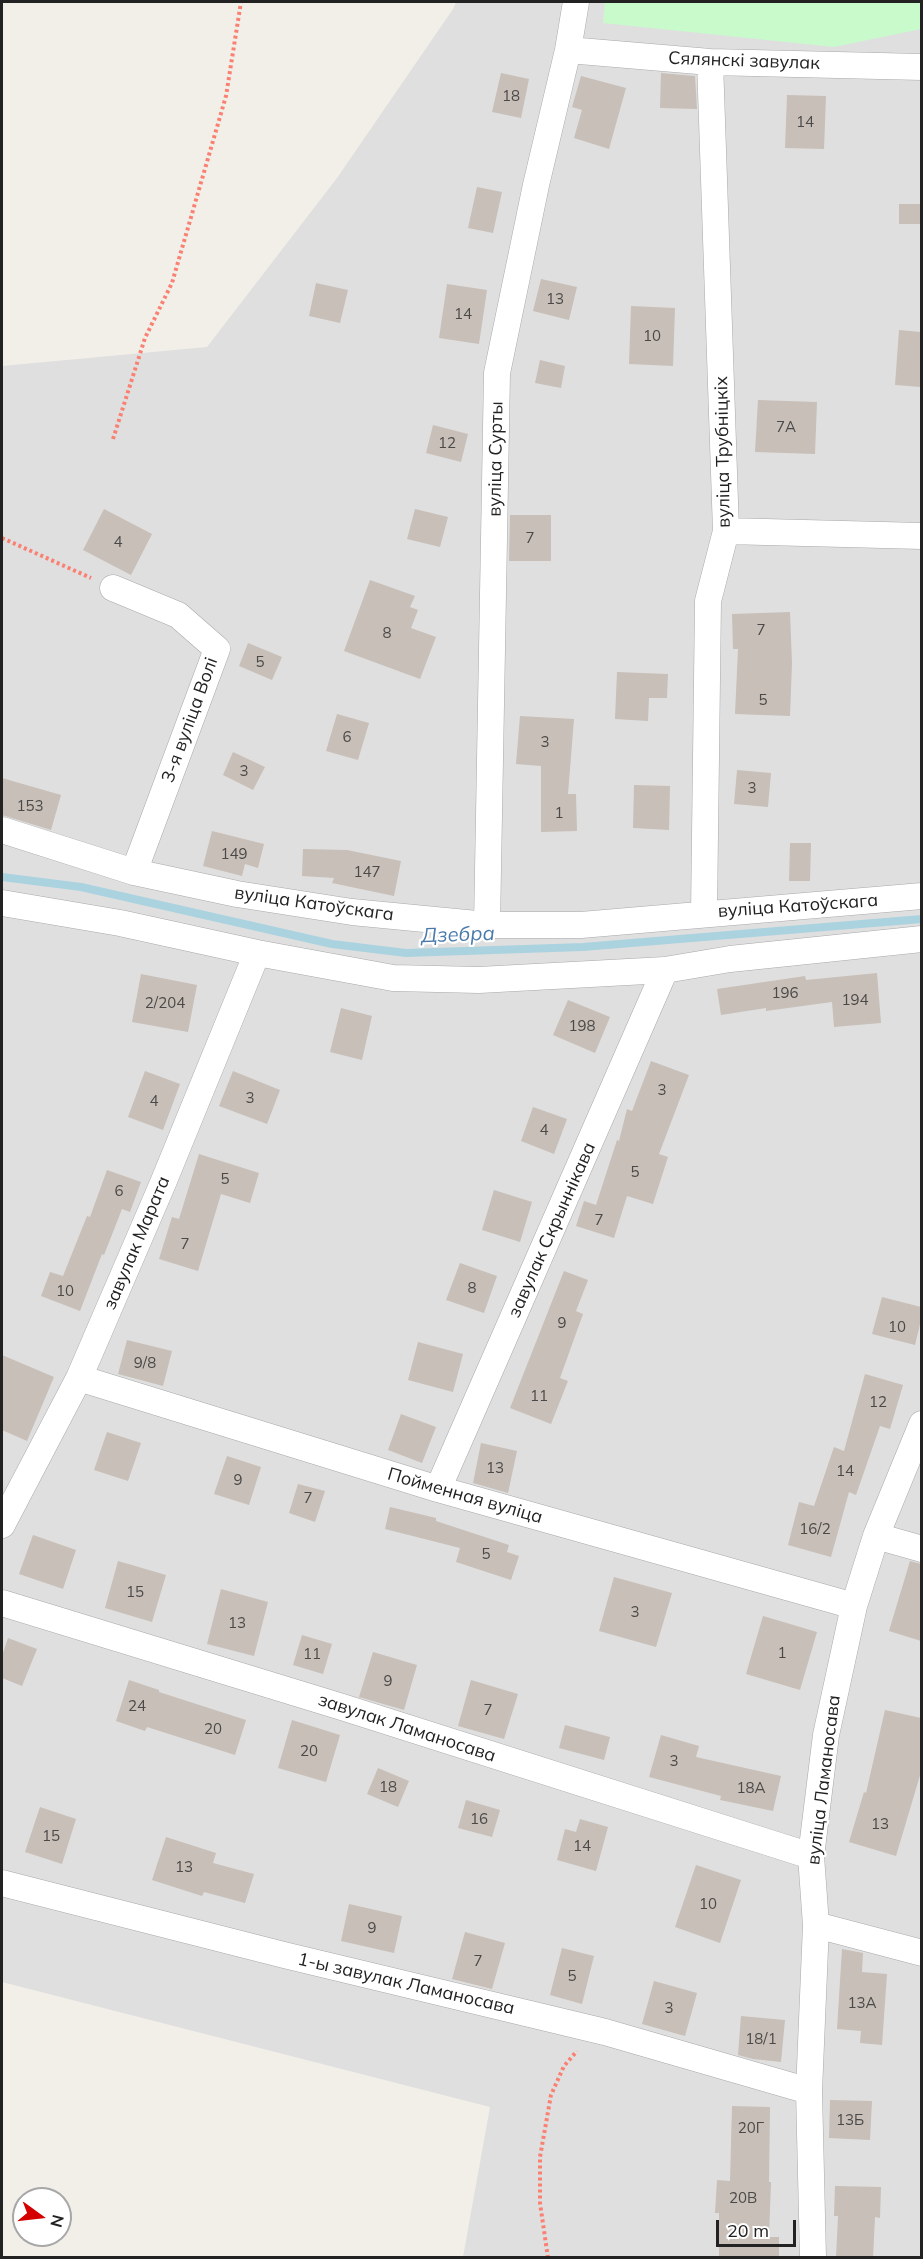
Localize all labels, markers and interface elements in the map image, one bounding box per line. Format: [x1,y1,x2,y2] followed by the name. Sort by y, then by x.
[668,48,820,74] street label: Сялянскі завулак
[502,87,520,105] house number: 18
[796,113,814,131] house number: 14
[546,290,564,308] house number: 13
[454,305,472,323] house number: 14
[643,327,661,345] house number: 10
[711,376,735,528] street label: вуліца Трубніцкіх
[484,401,508,517] street label: вуліца Сурты
[776,418,796,436] house number: 7А
[438,434,456,452] house number: 12
[526,529,534,547] house number: 7
[114,533,122,551] house number: 4
[757,621,765,639] house number: 7
[383,624,391,642] house number: 8
[256,653,264,671] house number: 5
[157,654,223,786] street label: 3-я вуліца Волі
[759,691,767,709] house number: 5
[343,728,351,746] house number: 6
[541,733,549,751] house number: 3
[240,762,248,780] house number: 3
[748,779,756,797] house number: 3
[17,797,43,815] house number: 153
[555,804,563,822] house number: 1
[221,845,247,863] house number: 149
[354,863,380,881] house number: 147
[233,882,395,926] street label: вуліца Катоўскага
[717,890,879,922] street label: вуліца Катоўскага
[421,922,495,948] water label: Дзебра
[772,984,798,1002] house number: 196
[842,991,868,1009] house number: 194
[145,994,185,1012] house number: 2/204
[569,1017,595,1035] house number: 198
[658,1081,666,1099] house number: 3
[246,1089,254,1107] house number: 3
[150,1092,158,1110] house number: 4
[540,1121,548,1139] house number: 4
[504,1139,600,1321] street label: завулак Скрыннікава
[631,1163,639,1181] house number: 5
[221,1170,229,1188] house number: 5
[99,1173,175,1313] street label: завулак Марата
[115,1182,123,1200] house number: 6
[595,1211,603,1229] house number: 7
[181,1235,189,1253] house number: 7
[468,1279,476,1297] house number: 8
[56,1282,74,1300] house number: 10
[558,1314,566,1332] house number: 9
[888,1318,906,1336] house number: 10
[134,1354,156,1372] house number: 9/8
[530,1387,548,1405] house number: 11
[869,1393,887,1411] house number: 12
[486,1459,504,1477] house number: 13
[836,1462,854,1480] house number: 14
[385,1464,545,1528] street label: Пойменная вуліца
[234,1471,242,1489] house number: 9
[304,1489,312,1507] house number: 7
[799,1520,831,1538] house number: 16/2
[482,1545,490,1563] house number: 5
[126,1583,144,1601] house number: 15
[631,1603,639,1621] house number: 3
[228,1614,246,1632] house number: 13
[778,1644,786,1662] house number: 1
[303,1645,321,1663] house number: 11
[384,1672,392,1690] house number: 9
[315,1689,499,1767] street label: завулак Ламаносава
[803,1694,845,1866] street label: вуліца Ламаносава
[128,1697,146,1715] house number: 24
[484,1701,492,1719] house number: 7
[204,1720,222,1738] house number: 20
[300,1742,318,1760] house number: 20
[670,1752,678,1770] house number: 3
[379,1778,397,1796] house number: 18
[736,1779,766,1797] house number: 18А
[470,1810,488,1828] house number: 16
[871,1815,889,1833] house number: 13
[42,1827,60,1845] house number: 15
[573,1837,591,1855] house number: 14
[175,1858,193,1876] house number: 13
[699,1895,717,1913] house number: 10
[368,1919,376,1937] house number: 9
[295,1949,517,2019] street label: 1-ы завулак Ламаносава
[474,1952,482,1970] house number: 7
[568,1967,576,1985] house number: 5
[847,1994,877,2012] house number: 13А
[665,1999,673,2017] house number: 3
[745,2030,777,2048] house number: 18/1
[836,2111,864,2129] house number: 13Б
[738,2119,764,2137] house number: 20Г
[12,2187,72,2247] north arrow
[729,2189,757,2207] house number: 20В
[719,2208,798,2246] scale bar
[46,2213,69,2230] text: N
[727,2219,769,2242] text: 20 m

